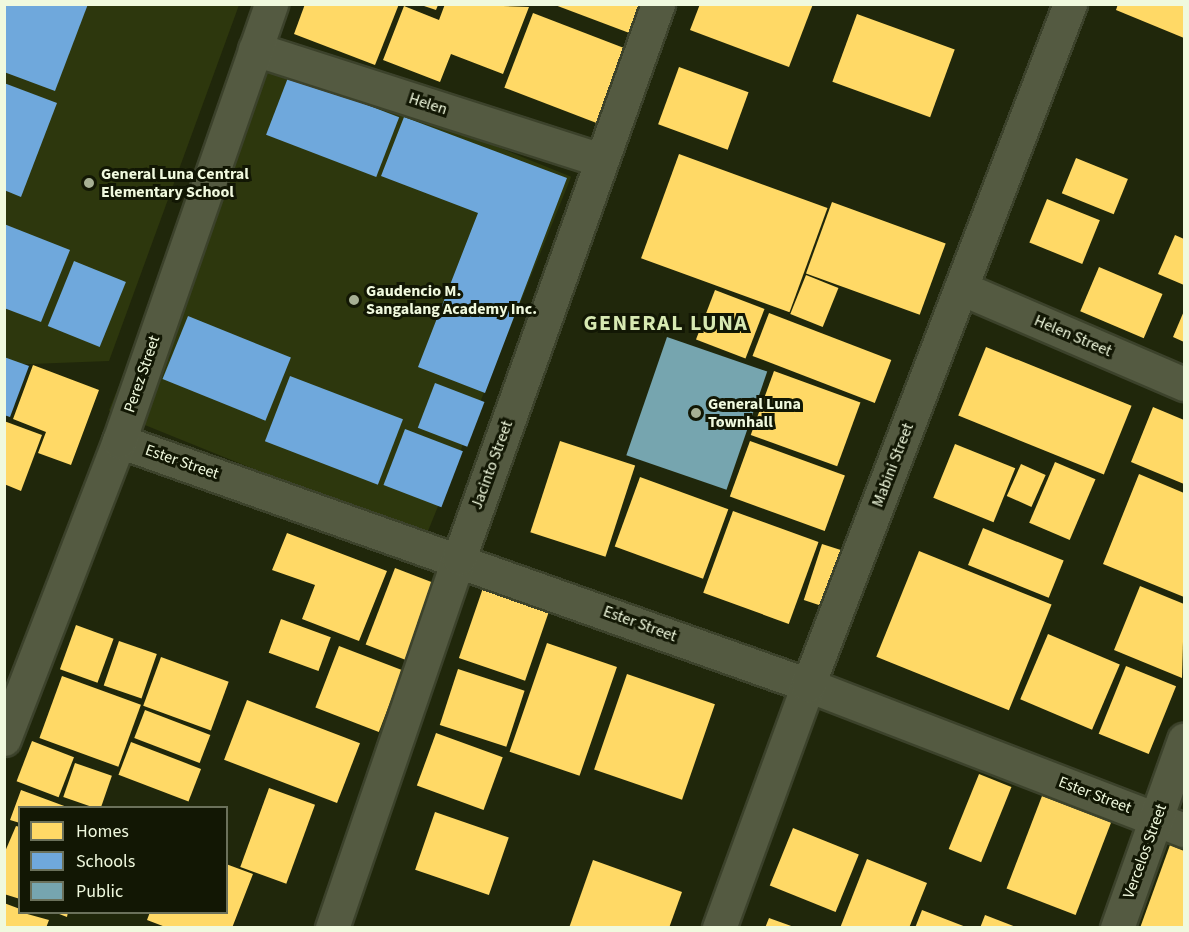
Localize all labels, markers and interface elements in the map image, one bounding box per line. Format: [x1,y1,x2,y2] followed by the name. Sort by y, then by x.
[406,89,450,119] street label: Helen
[101,164,249,202] place label: General Luna Central Elementary School
[82,176,96,190] marker: General Luna Central Elementary School
[366,281,537,319] place label: Gaudencio M. Sangalang Academy Inc.
[347,293,361,307] marker: Gaudencio M. Sangalang Academy Inc.
[584,311,748,337] district label: GENERAL LUNA
[1031,311,1115,361] street label: Helen Street
[120,333,164,415] street label: Perez Street
[708,394,801,432] place label: General Luna Townhall
[689,406,703,420] marker: General Luna Townhall
[467,418,517,512] street label: Jacinto Street
[868,420,918,510] street label: Mabini Street
[143,440,221,484] street label: Ester Street
[601,602,679,646] street label: Ester Street
[1056,772,1134,818] street label: Ester Street
[1119,801,1171,901] street label: Vercelos Street
[18,806,228,914] legend
[76,819,129,844] text: Homes
[76,849,135,874] text: Schools
[76,879,123,904] text: Public

